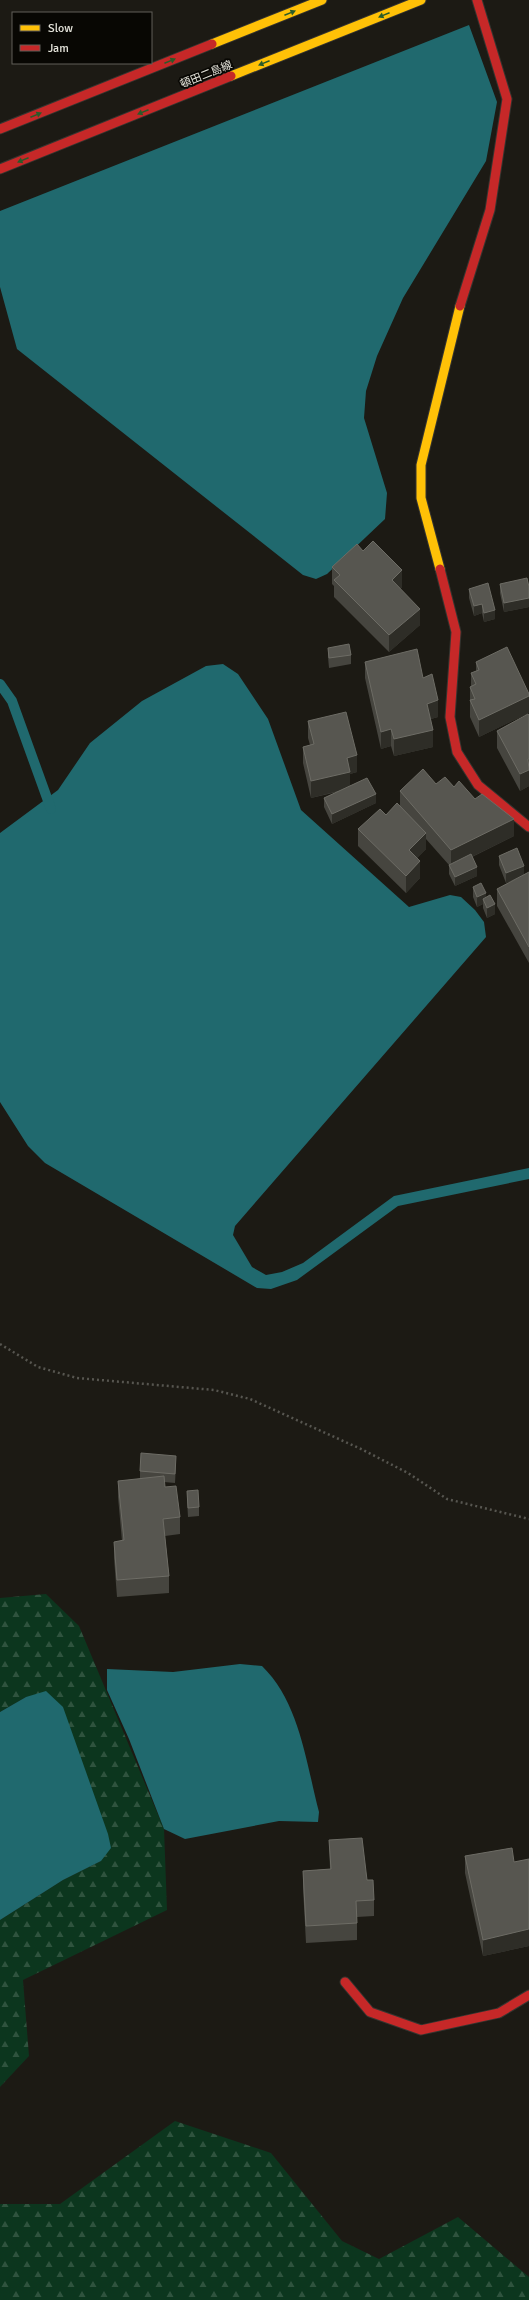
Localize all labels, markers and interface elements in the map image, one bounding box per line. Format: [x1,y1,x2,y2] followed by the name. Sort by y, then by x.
[285,9,297,15] one-way arrow
[12,12,152,64] legend
[378,12,390,18] one-way arrow
[48,21,73,36] text: Slow
[48,41,69,56] text: Jam
[164,58,176,64] one-way arrow
[178,58,234,91] street label: 頓田二島線
[257,61,269,67] one-way arrow
[137,109,149,115] one-way arrow
[31,111,43,117] one-way arrow
[16,158,28,164] one-way arrow

